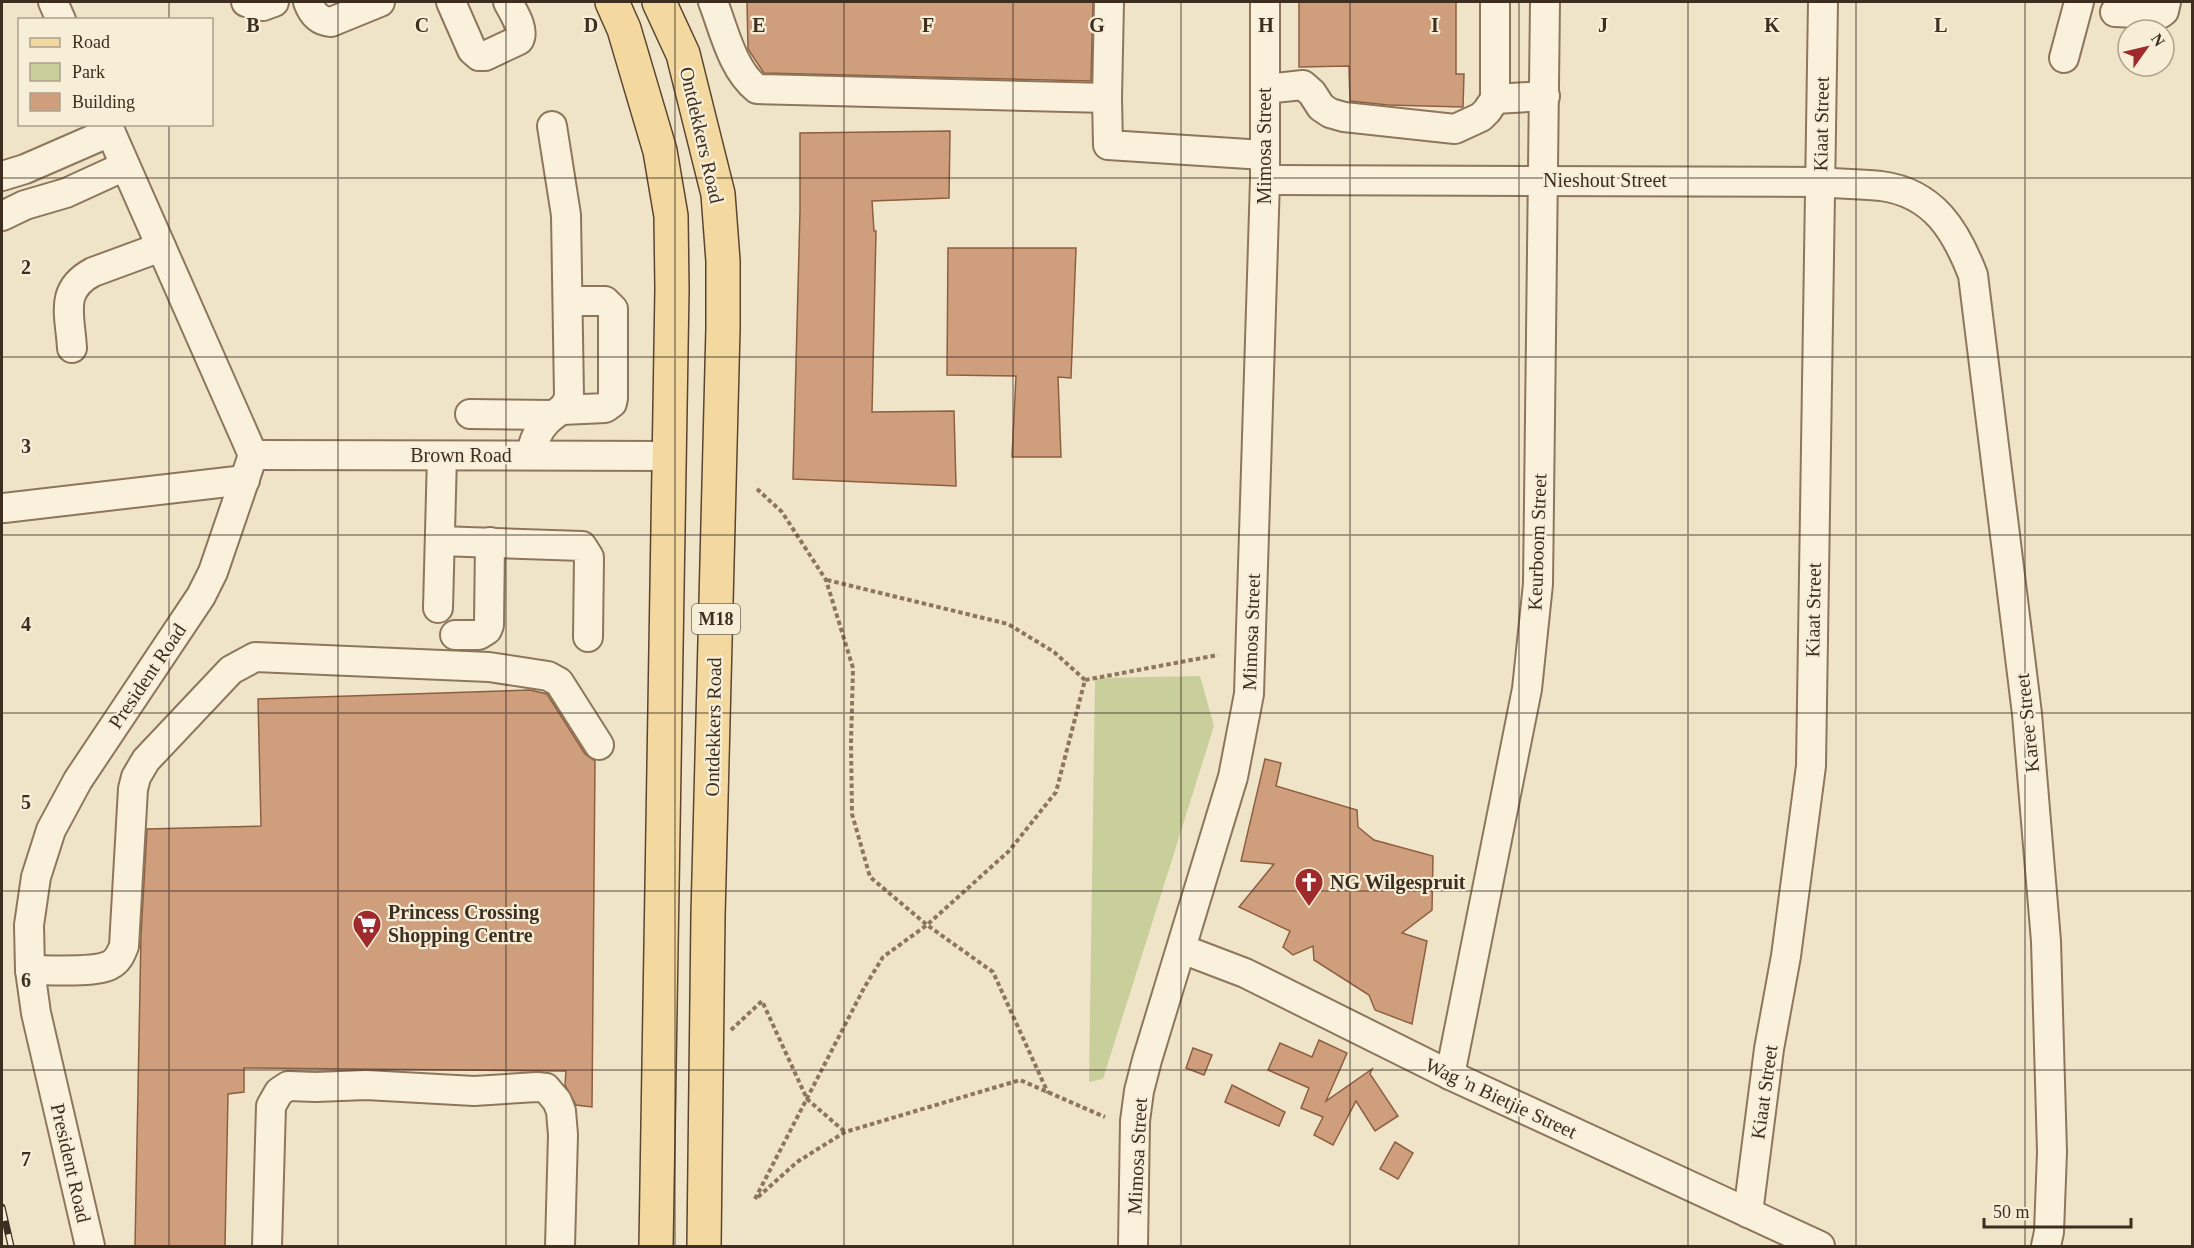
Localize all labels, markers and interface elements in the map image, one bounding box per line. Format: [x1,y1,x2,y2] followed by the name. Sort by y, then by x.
[246,14,260,36] text: B
[415,14,429,36] text: C
[584,14,598,36] text: D
[752,14,766,36] text: E
[922,14,934,36] text: F
[1089,14,1105,36] text: G
[1258,14,1274,36] text: H
[1431,14,1439,36] text: I
[1598,14,1608,36] text: J
[1764,14,1780,36] text: K
[1934,14,1948,36] text: L
[18,18,213,126] legend
[2116,18,2176,78] north arrow
[2148,30,2169,50] text: N
[72,32,110,52] text: Road
[72,62,105,82] text: Park
[676,65,728,205] street label: Ontdekkers Road
[1809,76,1833,172] street label: Kiaat Street
[1253,87,1275,205] street label: Mimosa Street
[72,92,135,112] text: Building
[1543,169,1667,191] street label: Nieshout Street
[21,256,31,278] text: 2
[21,435,31,457] text: 3
[410,444,512,466] street label: Brown Road
[1524,473,1550,611] street label: Keurboom Street
[1801,562,1825,658] street label: Kiaat Street
[1238,573,1264,691] street label: Mimosa Street
[692,604,740,634] road number: M18
[21,613,31,635] text: 4
[104,619,190,733] street label: President Road
[701,657,725,797] street label: Ontdekkers Road
[2011,672,2043,774] street label: Karee Street
[21,791,31,813] text: 5
[1293,866,1325,908] church icon: NG Wilgespruit
[1330,871,1466,894] place label: NG Wilgespruit
[388,901,539,947] place label: Princess Crossing Shopping Centre
[351,908,383,950] supermarket icon: Princess Crossing Shopping Centre
[21,969,31,991] text: 6
[1746,1043,1782,1141] street label: Kiaat Street
[1421,1053,1581,1144] street label: Wag 'n Bietjie Street
[1123,1096,1151,1215] street label: Mimosa Street
[47,1101,95,1225] street label: President Road
[21,1148,31,1170] text: 7
[1984,1191,2131,1229] scale bar
[1993,1202,2030,1222] text: 50 m

